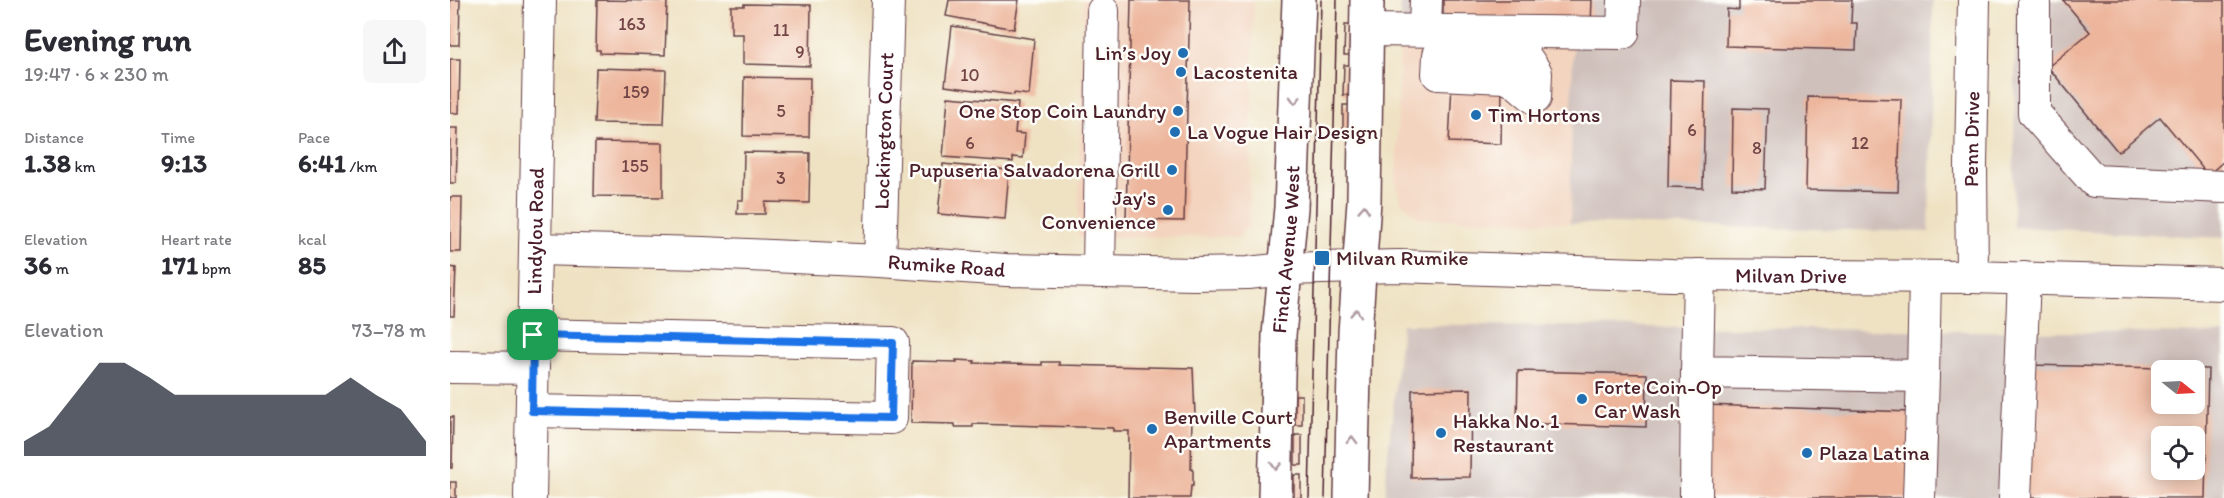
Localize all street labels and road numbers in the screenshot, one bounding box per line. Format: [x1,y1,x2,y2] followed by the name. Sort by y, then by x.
[869,52,898,210] street label: Lockington Court
[1958,91,1984,187] street label: Penn Drive
[1266,165,1305,334] street label: Finch Avenue West
[521,167,549,295] street label: Lindylou Road
[887,249,1007,282] street label: Rumike Road
[1735,262,1847,288] street label: Milvan Drive

